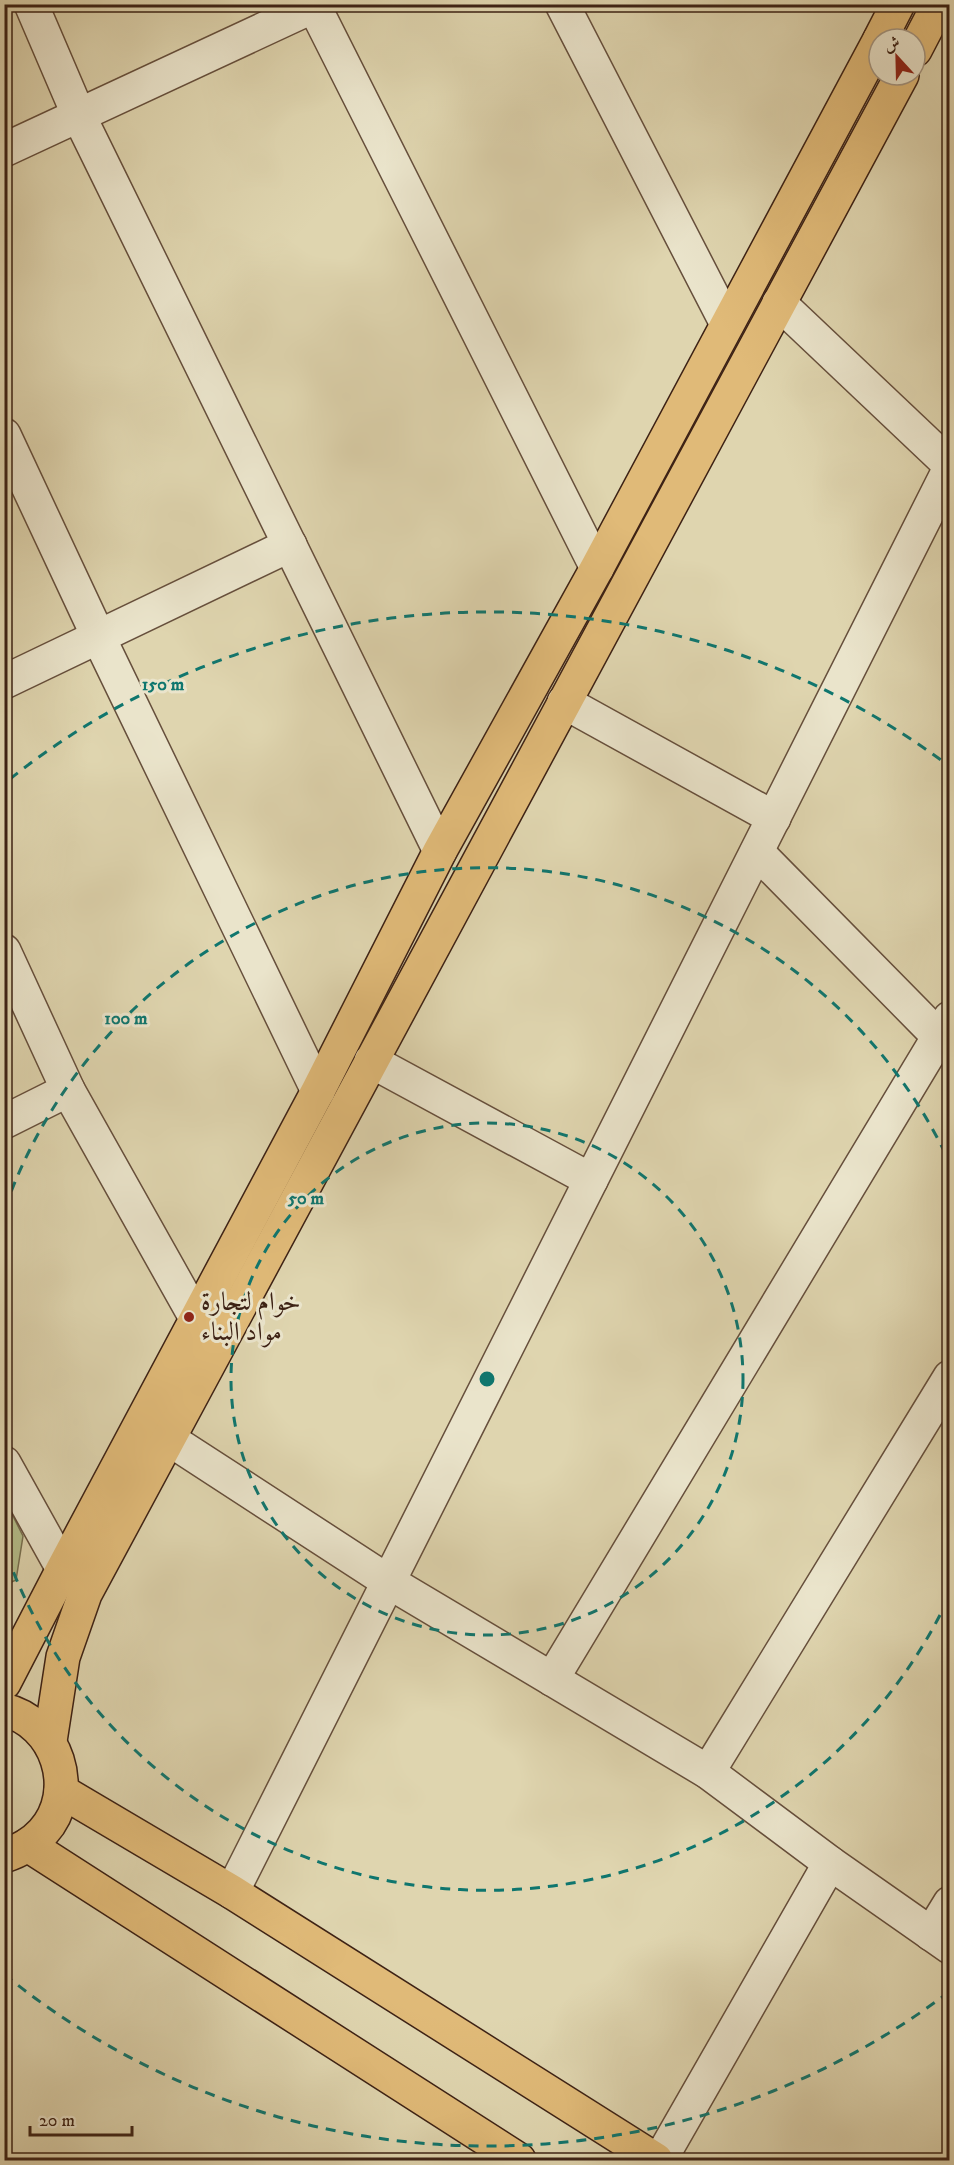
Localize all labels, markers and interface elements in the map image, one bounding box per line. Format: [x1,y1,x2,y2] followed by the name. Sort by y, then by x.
[867,27,927,87] north arrow
[881,32,903,56] text: ش
[142,674,185,696] text: 150 m
[104,1008,148,1030] text: 100 m
[287,1188,324,1210] text: 50 m
[201,1286,301,1349] place label: خوام لتجارة مواد البناء
[182,1310,196,1324] marker: خوام لتجارة مواد البناء
[477,1369,497,1389] centre of rings
[30,2099,132,2137] scale bar
[39,2110,75,2132] text: 20 m

